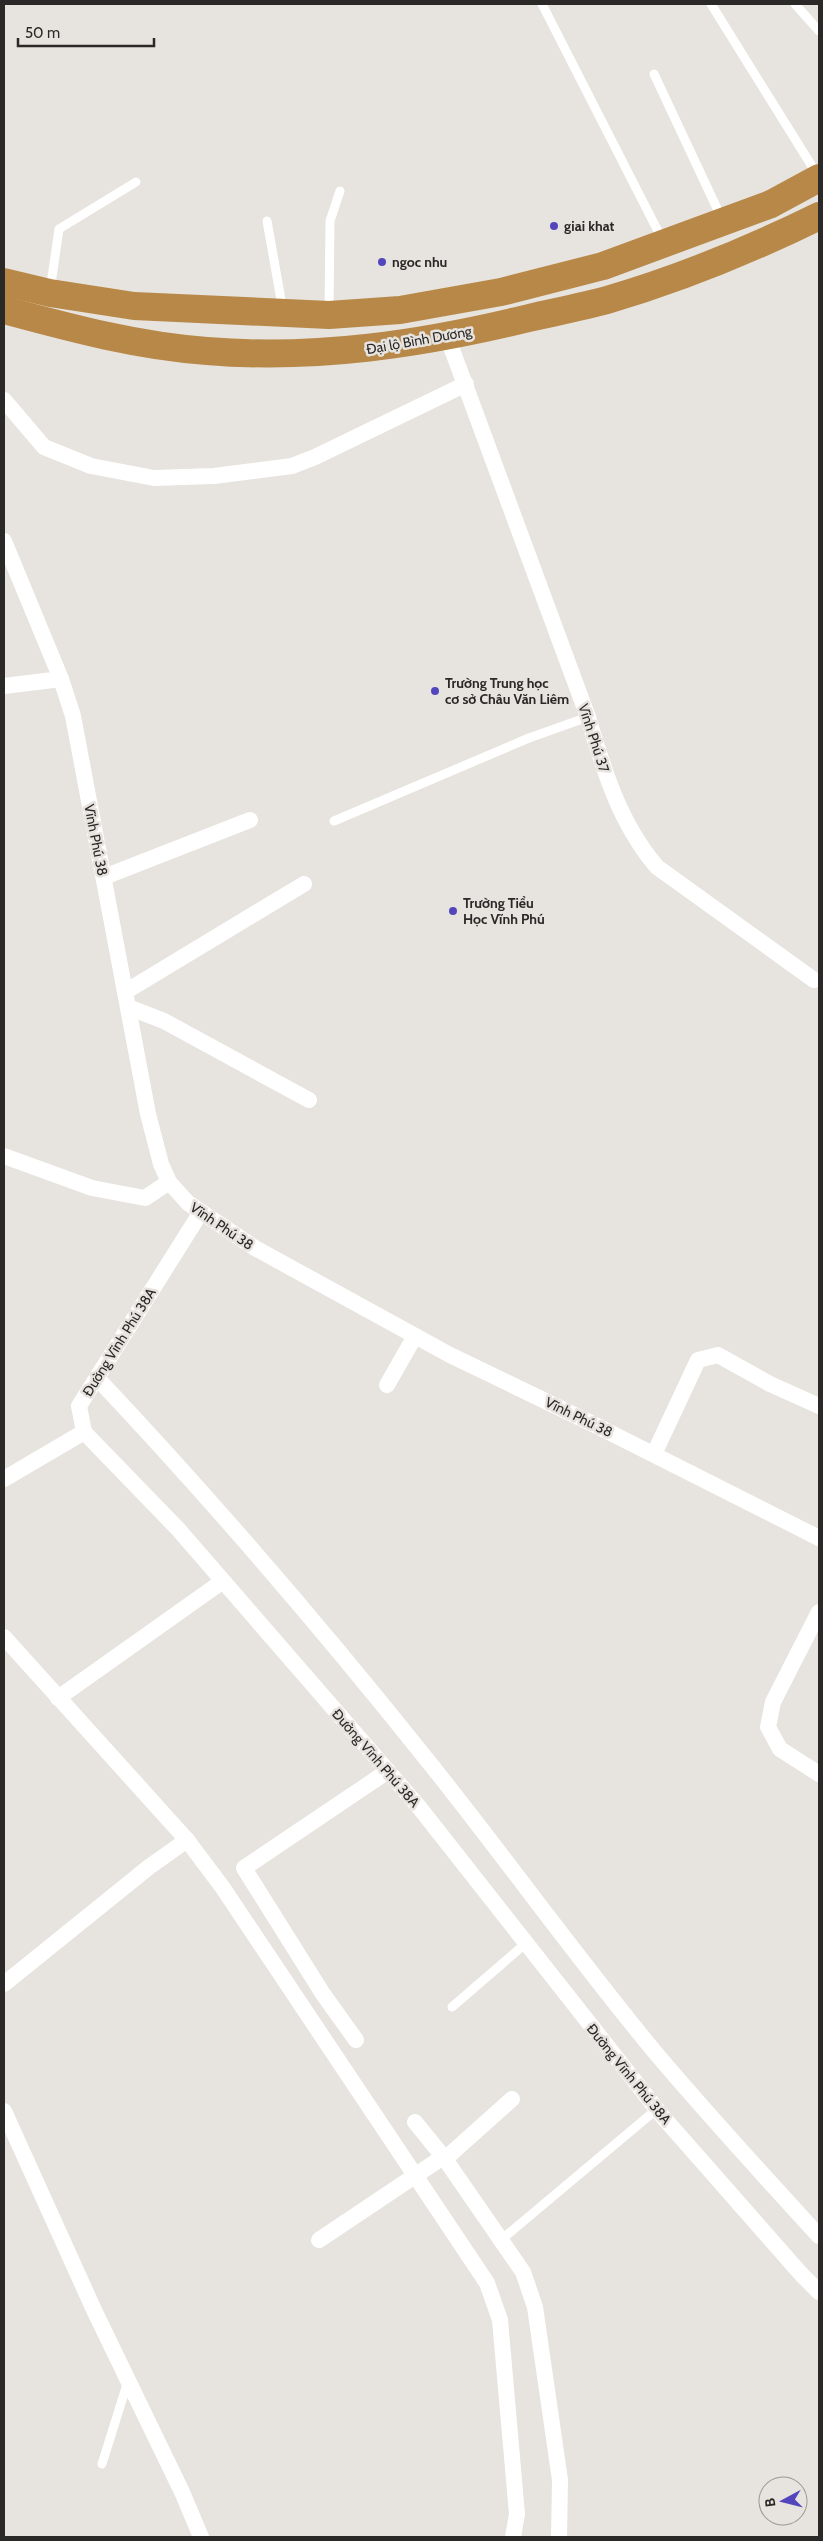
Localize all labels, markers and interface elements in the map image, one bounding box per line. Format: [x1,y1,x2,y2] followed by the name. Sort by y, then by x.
[18,15,154,47] scale bar
[25,24,60,42] text: 50 m
[564,217,615,235] place label: giai khat
[548,220,560,232] marker: giai khat
[392,253,447,271] place label: ngoc nhu
[376,256,388,268] marker: ngoc nhu
[365,322,474,358] street label: Đại lộ Bình Dương
[445,674,569,708] place label: Trường Trung học cơ sở Châu Văn Liêm
[429,685,441,697] marker: Trường Trung học cơ sở Châu Văn Liêm
[574,701,614,775] street label: Vĩnh Phú 37
[80,803,112,877] street label: Vĩnh Phú 38
[463,894,545,928] place label: Trường Tiểu Học Vĩnh Phú
[447,905,459,917] marker: Trường Tiểu Học Vĩnh Phú
[187,1198,257,1254] street label: Vĩnh Phú 38
[78,1284,160,1400] street label: Đường Vĩnh Phú 38A
[542,1393,616,1441] street label: Vĩnh Phú 38
[328,1705,424,1811] street label: Đường Vĩnh Phú 38A
[583,2020,675,2128] street label: Đường Vĩnh Phú 38A
[758,2476,808,2526] north arrow
[761,2497,780,2508] text: B

